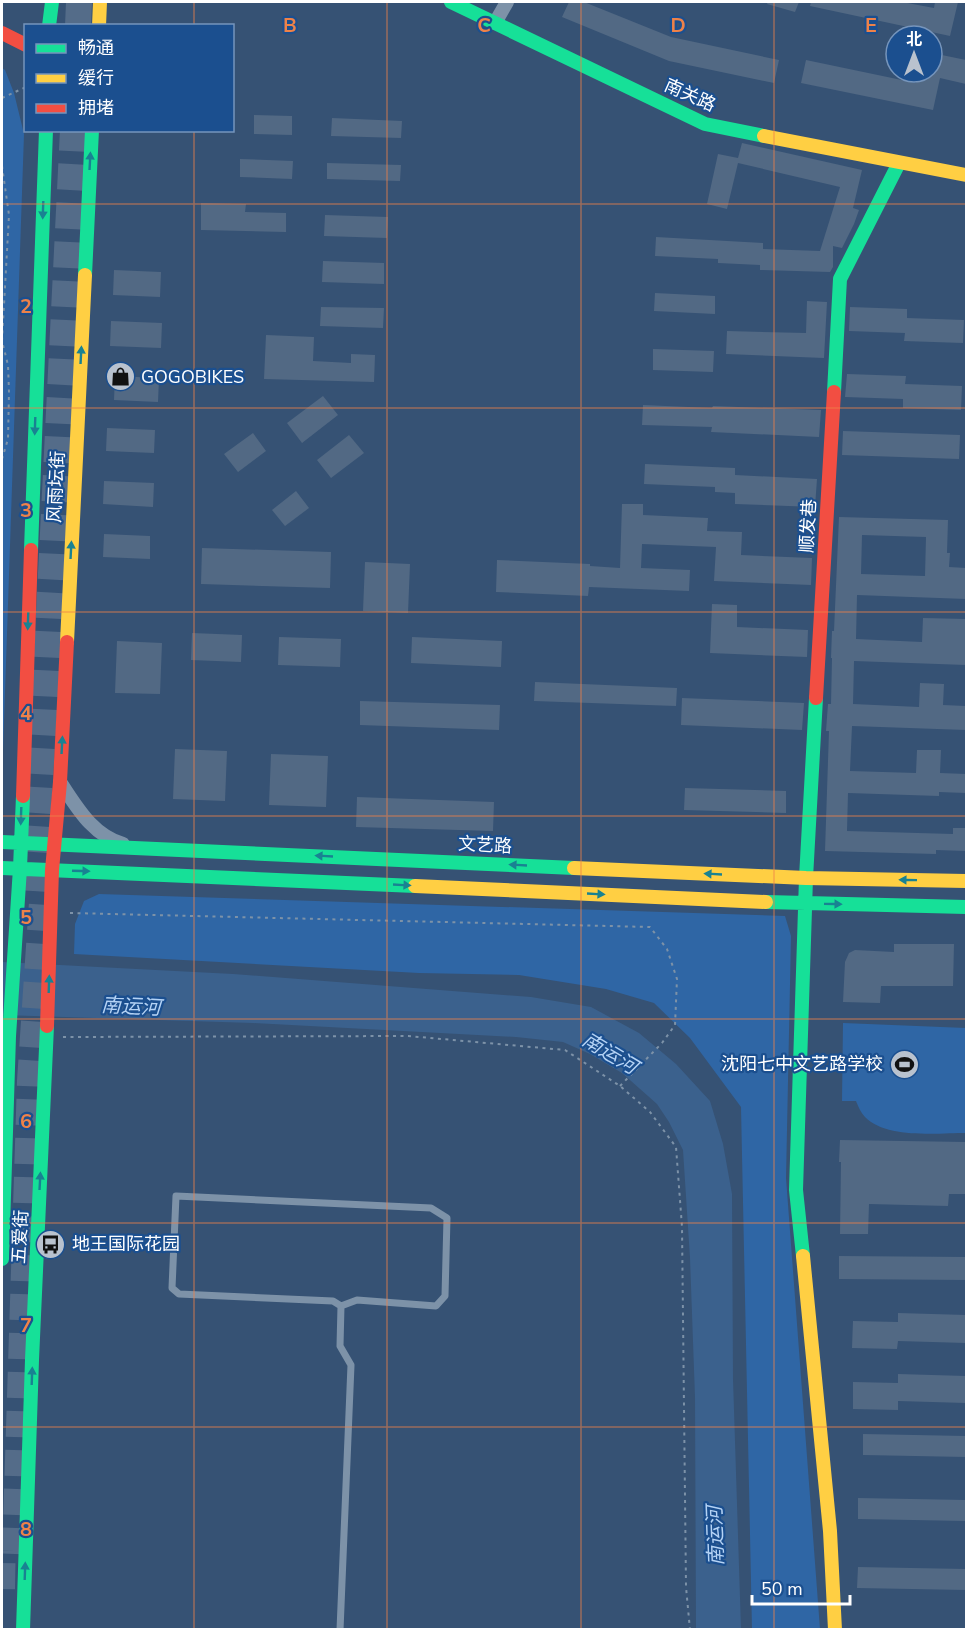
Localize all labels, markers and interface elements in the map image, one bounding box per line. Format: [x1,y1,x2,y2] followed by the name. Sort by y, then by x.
[283,12,297,39] text: B
[477,12,491,39] text: C
[670,12,686,39] text: D
[865,12,877,39] text: E
[24,24,234,132] legend
[884,24,944,84] north arrow
[906,29,922,51] text: 北
[78,36,114,60] text: 畅通
[78,66,114,90] text: 缓行
[660,73,720,117] street label: 南关路
[78,96,114,120] text: 拥堵
[86,151,95,170] one-way arrow
[38,200,47,219] one-way arrow
[20,293,32,320] text: 2
[76,346,85,365] one-way arrow
[104,361,136,393] shop icon: GOGOBIKES
[141,365,244,389] place label: GOGOBIKES
[30,416,40,435] one-way arrow
[42,450,70,524] street label: 风雨坛街
[20,497,32,524] text: 3
[795,498,821,554] street label: 顺发巷
[67,541,76,560] one-way arrow
[23,611,33,630] one-way arrow
[20,700,32,727] text: 4
[58,735,67,754] one-way arrow
[16,806,26,825] one-way arrow
[457,832,513,858] street label: 文艺路
[314,851,333,860] one-way arrow
[509,860,528,869] one-way arrow
[71,866,90,875] one-way arrow
[704,869,723,878] one-way arrow
[899,875,918,885] one-way arrow
[392,881,411,890] one-way arrow
[587,890,606,899] one-way arrow
[824,899,843,909] one-way arrow
[20,904,32,931] text: 5
[44,974,53,993] one-way arrow
[100,991,166,1022] water label: 南运河
[577,1026,646,1083] water label: 南运河
[888,1048,920,1080] sports icon: 沈阳七中文艺路学校
[721,1052,883,1076] place label: 沈阳七中文艺路学校
[20,1108,32,1135] text: 6
[35,1172,45,1191] one-way arrow
[7,1209,33,1265] street label: 五爱街
[35,1228,67,1260] bus stop icon: 地王国际花园
[72,1232,180,1256] place label: 地王国际花园
[20,1312,32,1339] text: 7
[27,1367,36,1386] one-way arrow
[701,1502,730,1566] water label: 南运河
[20,1516,32,1543] text: 8
[21,1562,30,1581] one-way arrow
[752,1568,850,1606] scale bar
[761,1577,803,1601] text: 50 m

